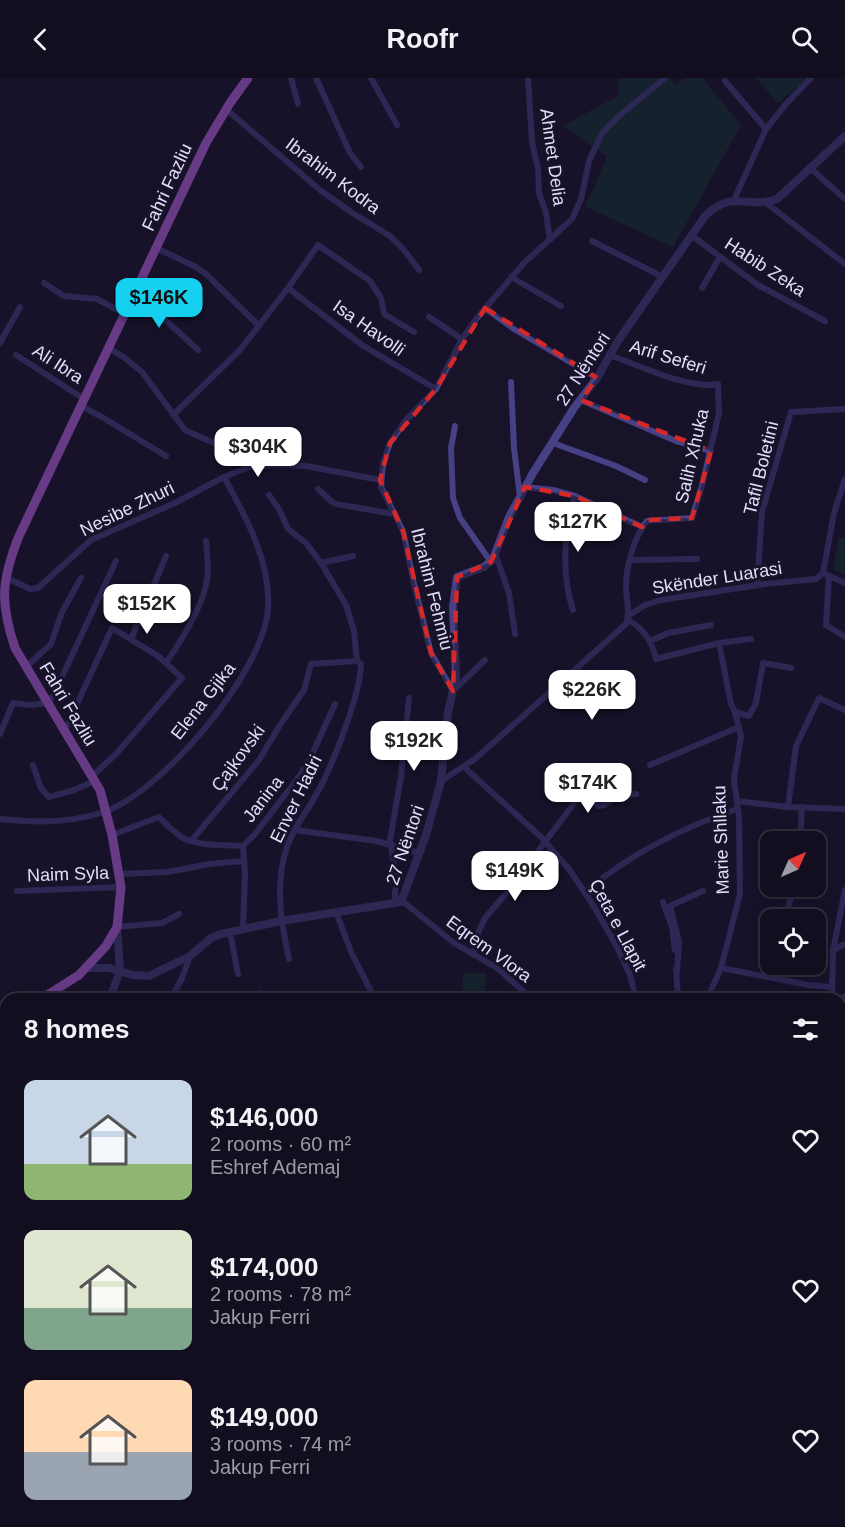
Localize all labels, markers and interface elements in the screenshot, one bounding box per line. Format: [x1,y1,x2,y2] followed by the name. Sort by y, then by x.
[24,23,57,56] icon: back
[788,23,821,56] icon: search
[387,24,458,54] text: Roofr
[536,107,570,208] street label: Ahmet Delia
[282,134,385,219] street label: Ibrahim Kodra
[138,140,196,234] street label: Fahri Fazliu
[721,234,810,301] street label: Habib Zeka
[117,278,201,329] pin: $146K
[130,286,188,308] text: $146K
[329,296,409,360] street label: Isa Havolli
[552,329,614,409] street label: 27 Nëntori
[627,336,709,378] street label: Arif Seferi
[29,340,88,388] street label: Ali Ibra
[671,406,713,505] street label: Salih Xhuka
[740,419,782,517] street label: Tafil Boletini
[216,427,300,478] pin: $304K
[229,435,287,457] text: $304K
[77,478,177,540] street label: Nesibe Zhuri
[536,502,620,553] pin: $127K
[549,510,607,532] text: $127K
[407,526,457,652] street label: Ibrahim Fehmiu
[651,558,783,598] street label: Skënder Luarasi
[105,584,189,635] pin: $152K
[118,592,176,614] text: $152K
[167,658,240,743] street label: Elena Gjika
[35,659,101,749] street label: Fahri Fazliu
[550,670,634,721] pin: $226K
[563,678,621,700] text: $226K
[207,721,269,795] street label: Çajkovski
[372,721,456,772] pin: $192K
[385,729,443,751] text: $192K
[266,752,326,846] street label: Enver Hadri
[546,763,630,814] pin: $174K
[239,771,288,826] street label: Janina
[559,771,617,793] text: $174K
[709,785,733,895] street label: Marie Shllaku
[382,802,428,888] street label: 27 Nëntori
[760,831,826,897] north arrow
[760,831,826,975] map controls
[473,851,557,902] pin: $149K
[486,859,544,881] text: $149K
[27,863,110,885] street label: Naim Syla
[585,876,651,974] street label: Çeta e Llapit
[760,909,826,975] button: locate
[443,912,536,987] street label: Eqrem Vlora
[789,1013,822,1046] icon: filters
[24,1014,130,1044] text: 8 homes
[210,1102,318,1132] text: $146,000
[72,1104,144,1176] icon: home
[789,1124,822,1157] icon: heart
[210,1133,351,1155] text: 2 rooms · 60 m²
[210,1156,340,1178] text: Eshref Ademaj
[210,1252,318,1282] text: $174,000
[72,1254,144,1326] icon: home
[789,1274,822,1307] icon: heart
[210,1283,351,1305] text: 2 rooms · 78 m²
[210,1306,310,1328] text: Jakup Ferri
[210,1402,318,1432] text: $149,000
[72,1404,144,1476] icon: home
[789,1424,822,1457] icon: heart
[210,1433,351,1455] text: 3 rooms · 74 m²
[210,1456,310,1478] text: Jakup Ferri

